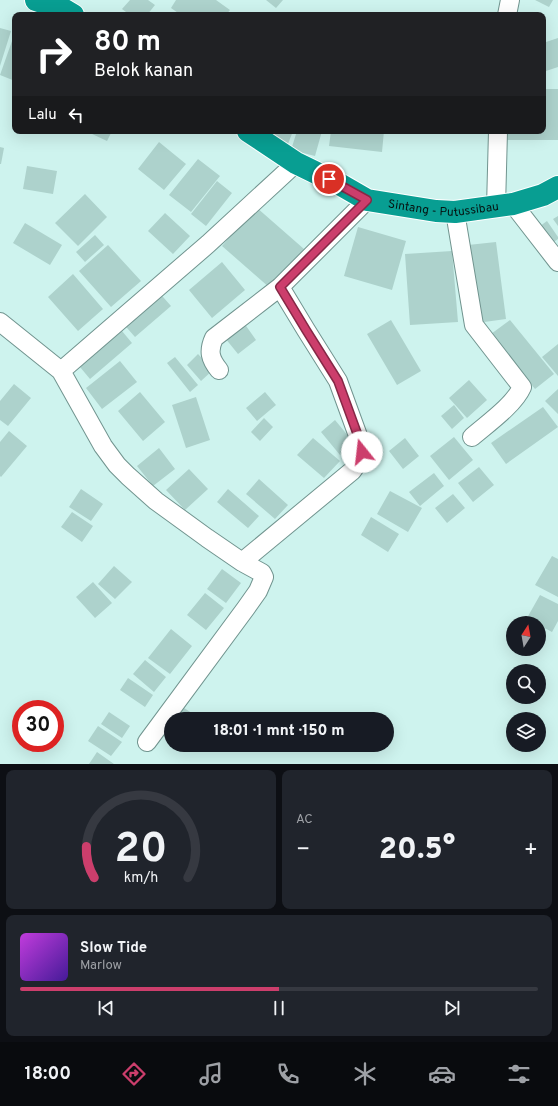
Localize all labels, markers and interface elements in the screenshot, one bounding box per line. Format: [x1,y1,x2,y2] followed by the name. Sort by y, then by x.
[94,25,161,61] text: 80 m
[28,28,80,80] icon: right
[94,60,193,83] text: Belok kanan
[65,104,87,126] icon: left
[28,106,57,125] text: Lalu
[312,162,346,196] pin
[318,168,340,190] icon: arrive
[387,196,500,221] street label: Sintang - Putussibau
[341,431,383,473] position arrow
[506,616,546,656] north arrow
[506,616,546,752] map controls
[506,664,546,704] button: search
[12,700,64,752] speed limit sign: 30
[506,712,546,752] button: layers
[213,722,345,741] text: 18:01 · 1 mnt · 150 m
[296,812,313,828] text: AC
[115,823,167,876] text: 20
[379,832,455,869] text: 20.5°
[296,837,310,864] text: −
[524,837,538,864] text: +
[124,868,158,886] text: km/h
[80,939,147,958] text: Slow Tide
[80,958,122,974] text: Marlow
[95,997,117,1019] icon: previous
[268,997,290,1019] icon: pause
[441,997,463,1019] icon: next
[120,1060,148,1088] icon: directions
[197,1060,225,1088] icon: music
[274,1060,302,1088] icon: phone
[351,1060,379,1088] icon: climate
[428,1060,456,1088] icon: car
[505,1060,533,1088] icon: filters
[25,1063,71,1086] text: 18:00

